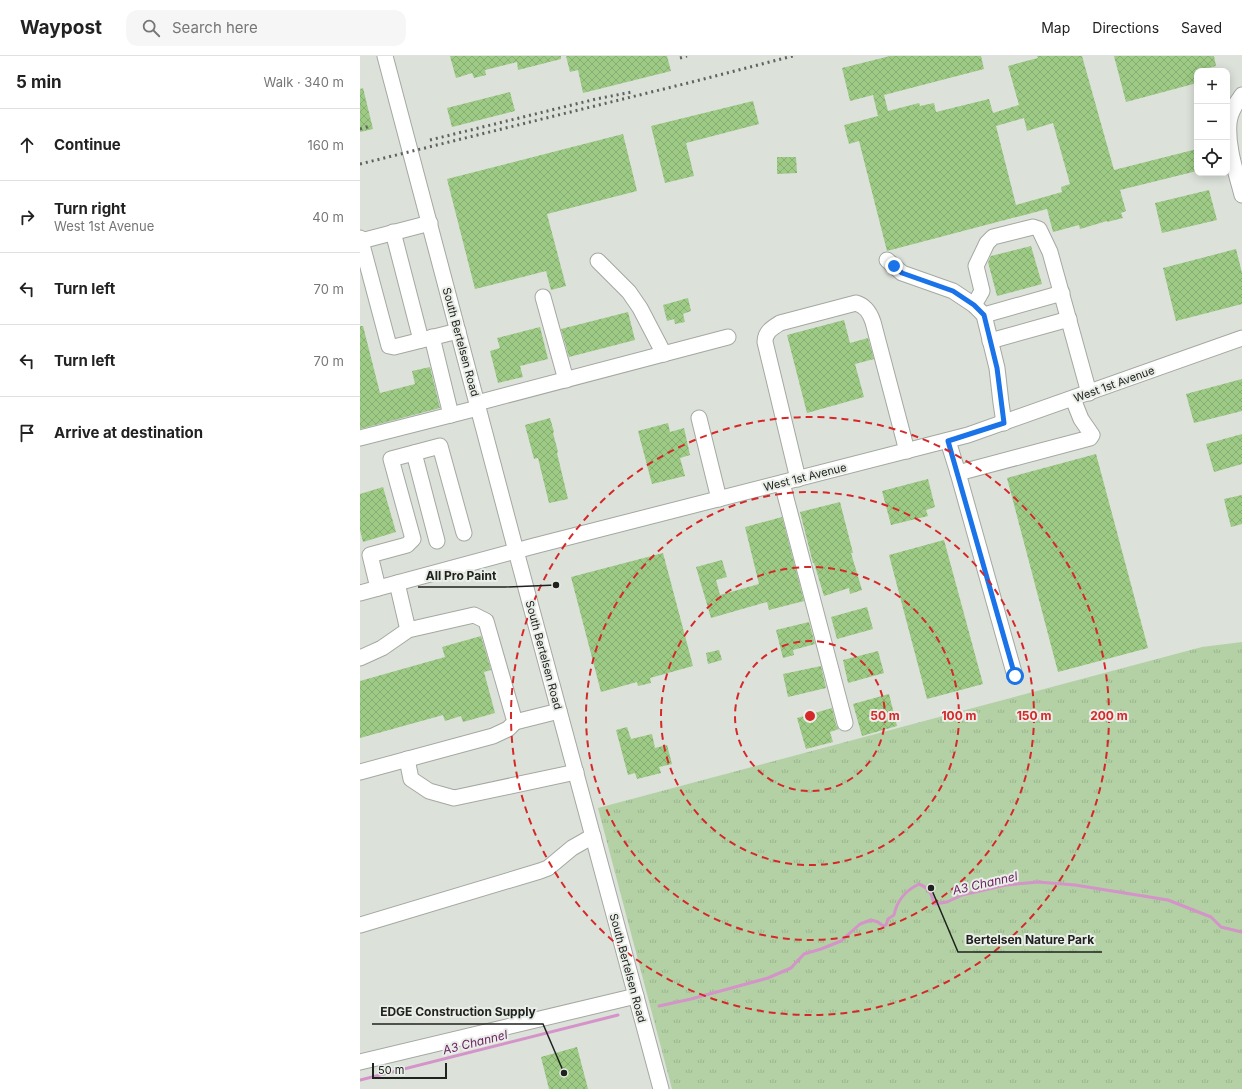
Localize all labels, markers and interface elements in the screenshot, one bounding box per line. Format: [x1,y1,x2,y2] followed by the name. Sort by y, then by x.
[126,10,406,46] search box
[20,16,102,39] text: Waypost
[140,17,162,39] icon: search
[172,18,258,37] text: Search here
[1041,19,1070,36] text: Map
[1092,19,1159,36] text: Directions
[1181,19,1222,36] text: Saved
[1194,68,1230,176] map controls
[1194,68,1230,104] button: +
[16,72,62,92] text: 5 min
[264,74,344,90] text: Walk · 340 m
[1194,104,1230,140] button: −
[16,134,38,156] icon: ahead
[54,135,121,154] text: Continue
[307,137,344,153] text: 160 m
[1194,140,1230,176] button: locate
[54,199,126,218] text: Turn right
[16,206,38,228] icon: right
[312,209,344,225] text: 40 m
[54,218,154,234] text: West 1st Avenue
[885,257,903,275] route end
[16,278,38,300] icon: left
[54,279,115,298] text: Turn left
[314,281,344,297] text: 70 m
[440,286,482,398] street label: South Bertelsen Road
[16,350,38,372] icon: left
[54,351,115,370] text: Turn left
[314,353,344,369] text: 70 m
[1072,363,1156,405] street label: West 1st Avenue
[16,422,38,444] icon: arrive
[54,423,203,442] text: Arrive at destination
[762,460,848,494] street label: West 1st Avenue
[418,563,505,587] callout: All Pro Paint
[426,568,497,583] text: All Pro Paint
[523,599,565,711] street label: South Bertelsen Road
[1006,667,1024,685] route start
[870,708,900,723] text: 50 m
[941,708,977,723] text: 100 m
[1017,708,1051,723] text: 150 m
[1090,708,1128,723] text: 200 m
[803,709,817,723] centre of rings
[950,868,1019,898] water label: A3 Channel
[607,912,649,1024] street label: South Bertelsen Road
[958,928,1102,952] callout: Bertelsen Nature Park
[966,932,1094,947] text: Bertelsen Nature Park
[372,1000,543,1024] callout: EDGE Construction Supply
[380,1004,537,1019] text: EDGE Construction Supply
[440,1027,509,1058] water label: A3 Channel
[372,1061,447,1080] scale bar
[378,1063,404,1077] text: 50 m

